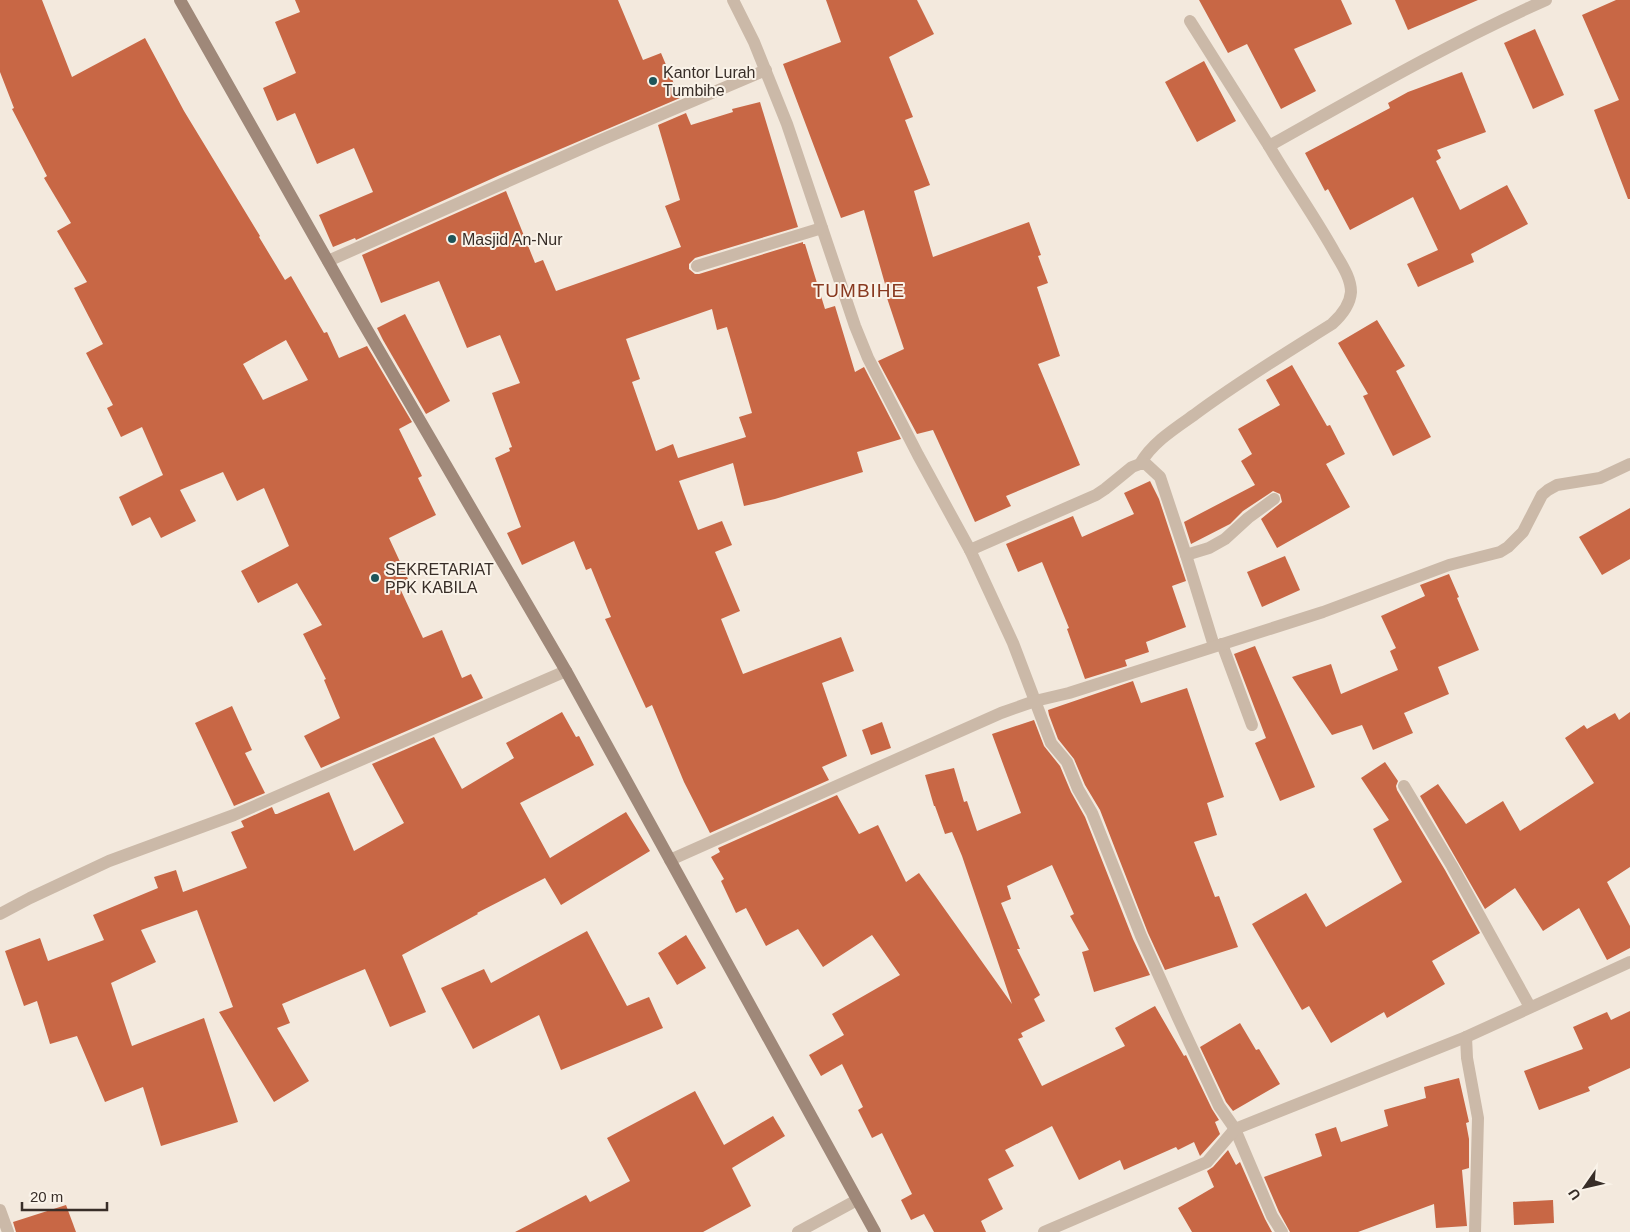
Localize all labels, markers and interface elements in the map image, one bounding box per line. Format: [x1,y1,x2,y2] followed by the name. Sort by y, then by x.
[663,64,756,99] place label: Kantor Lurah Tumbihe
[647,75,659,87] marker: Kantor Lurah Tumbihe
[462,231,563,248] place label: Masjid An-Nur
[446,233,458,245] marker: Masjid An-Nur
[813,280,905,301] district label: TUMBIHE
[385,561,494,596] place label: SEKRETARIAT PPK KABILA
[369,572,381,584] marker: SEKRETARIAT PPK KABILA
[1560,1162,1610,1212] north arrow
[22,1180,108,1212] scale bar
[1565,1186,1584,1203] text: U
[30,1188,63,1205] text: 20 m

